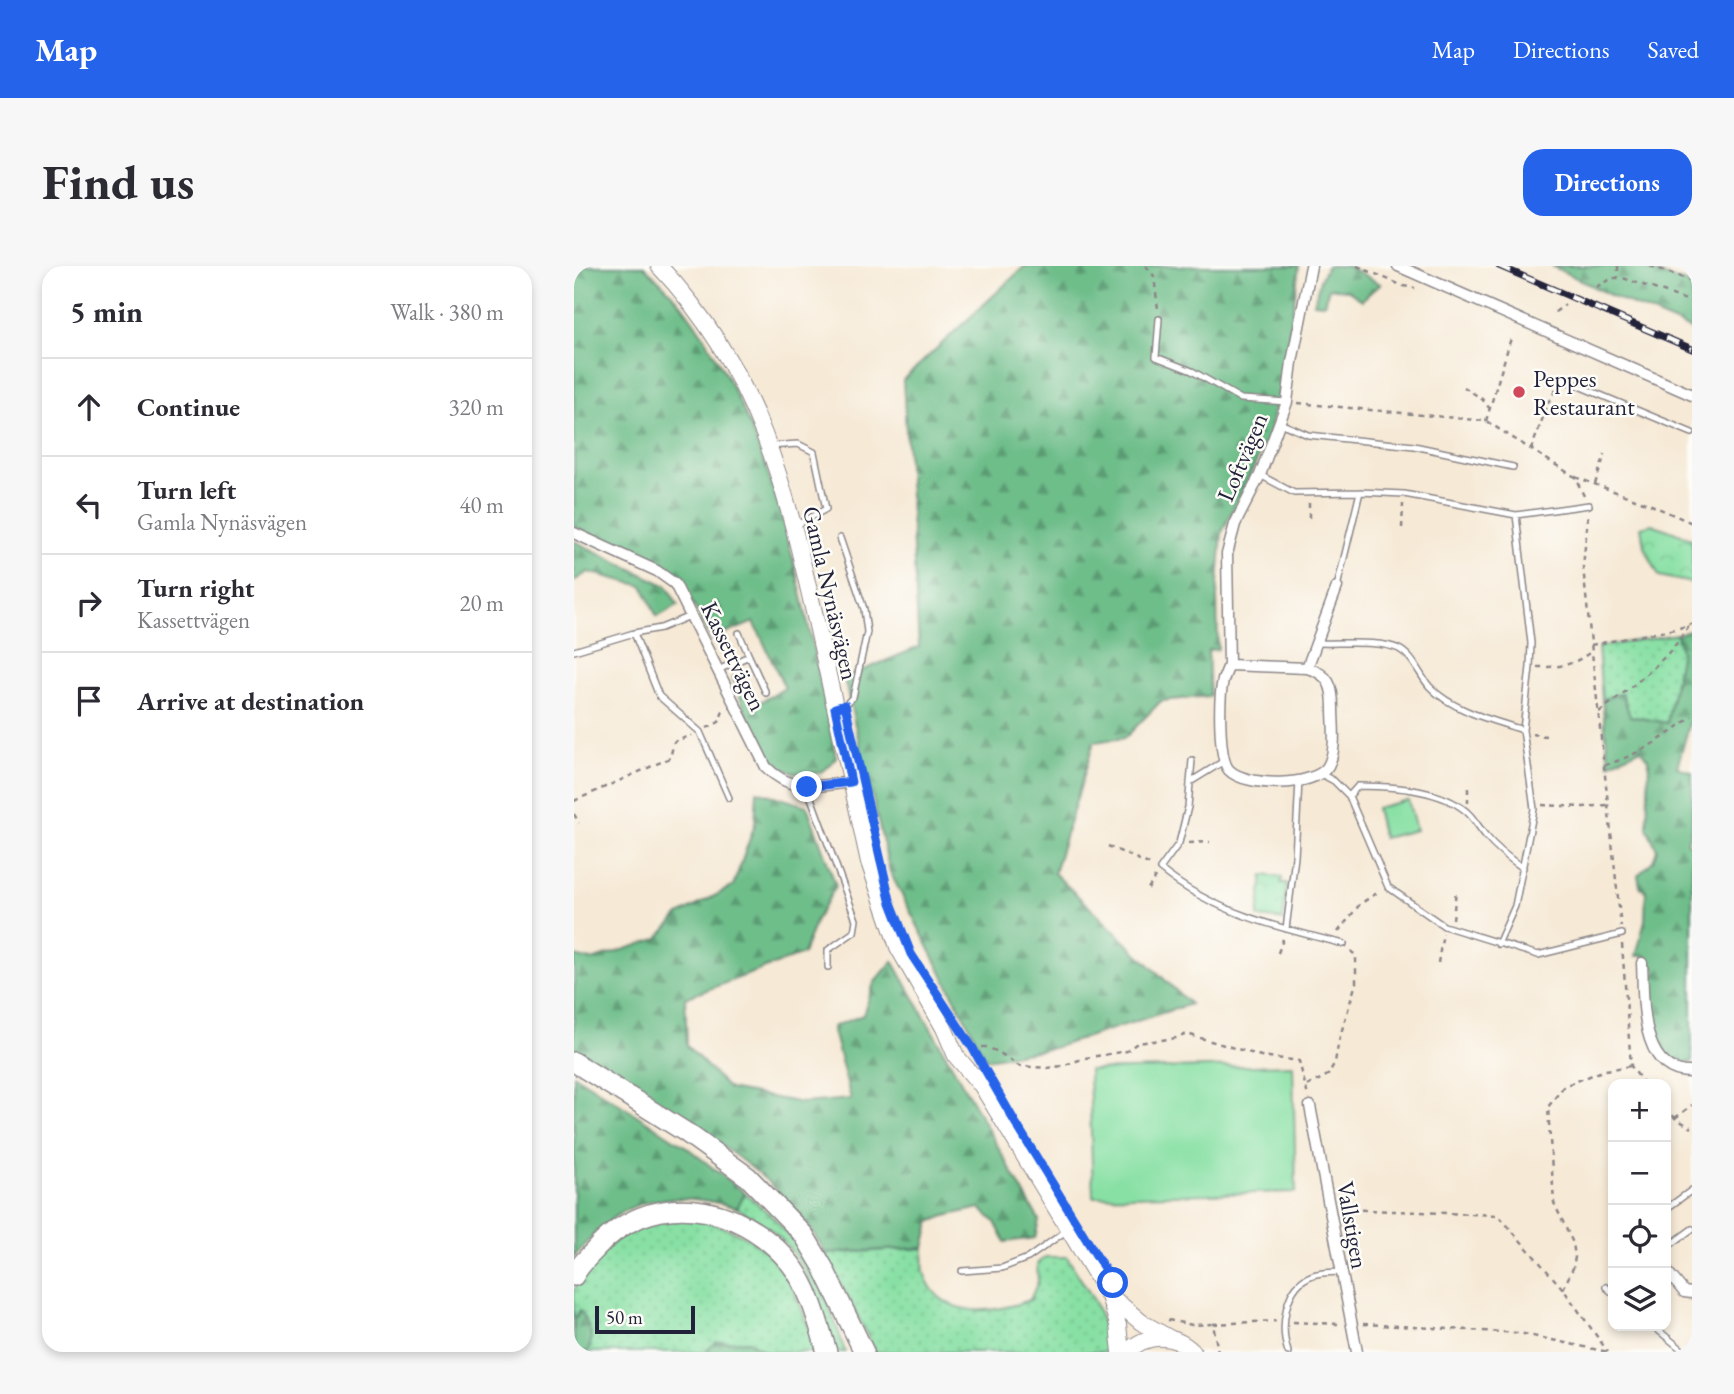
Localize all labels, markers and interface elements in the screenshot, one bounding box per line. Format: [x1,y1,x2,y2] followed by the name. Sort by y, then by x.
[35,28,97,71] text: Map
[1432,34,1475,65] text: Map
[1513,34,1610,65] text: Directions
[1648,34,1699,65] text: Saved
[1523,149,1692,216] button: Directions
[42,150,194,214] text: Find us
[70,292,143,331] text: 5 min
[390,297,504,327] text: Walk · 380 m
[1533,363,1635,422] place label: Peppes Restaurant
[1511,384,1527,400] marker: Peppes Restaurant
[70,388,108,426] icon: ahead
[137,390,240,424] text: Continue
[448,392,504,422] text: 320 m
[1210,408,1275,506] street label: Loftvägen
[137,473,236,507] text: Turn left
[70,486,108,524] icon: left
[459,490,504,520] text: 40 m
[796,503,866,683] street label: Gamla Nynäsvägen
[137,507,307,537] text: Gamla Nynäsvägen
[137,571,255,605] text: Turn right
[70,584,108,622] icon: right
[459,588,504,618] text: 20 m
[694,596,774,716] street label: Kassettvägen
[137,605,250,635] text: Kassettvägen
[70,682,108,720] icon: arrive
[137,684,364,718] text: Arrive at destination
[791,771,822,802] route end
[1608,1079,1671,1331] map controls
[1608,1079,1671,1142] button: +
[1608,1142,1671,1205] button: −
[1330,1179,1376,1272] street label: Vallstigen
[1608,1205,1671,1268] button: locate
[1097,1267,1128,1298] route start
[1608,1268,1671,1331] button: layers
[595,1303,695,1335] scale bar
[606,1305,643,1330] text: 50 m

